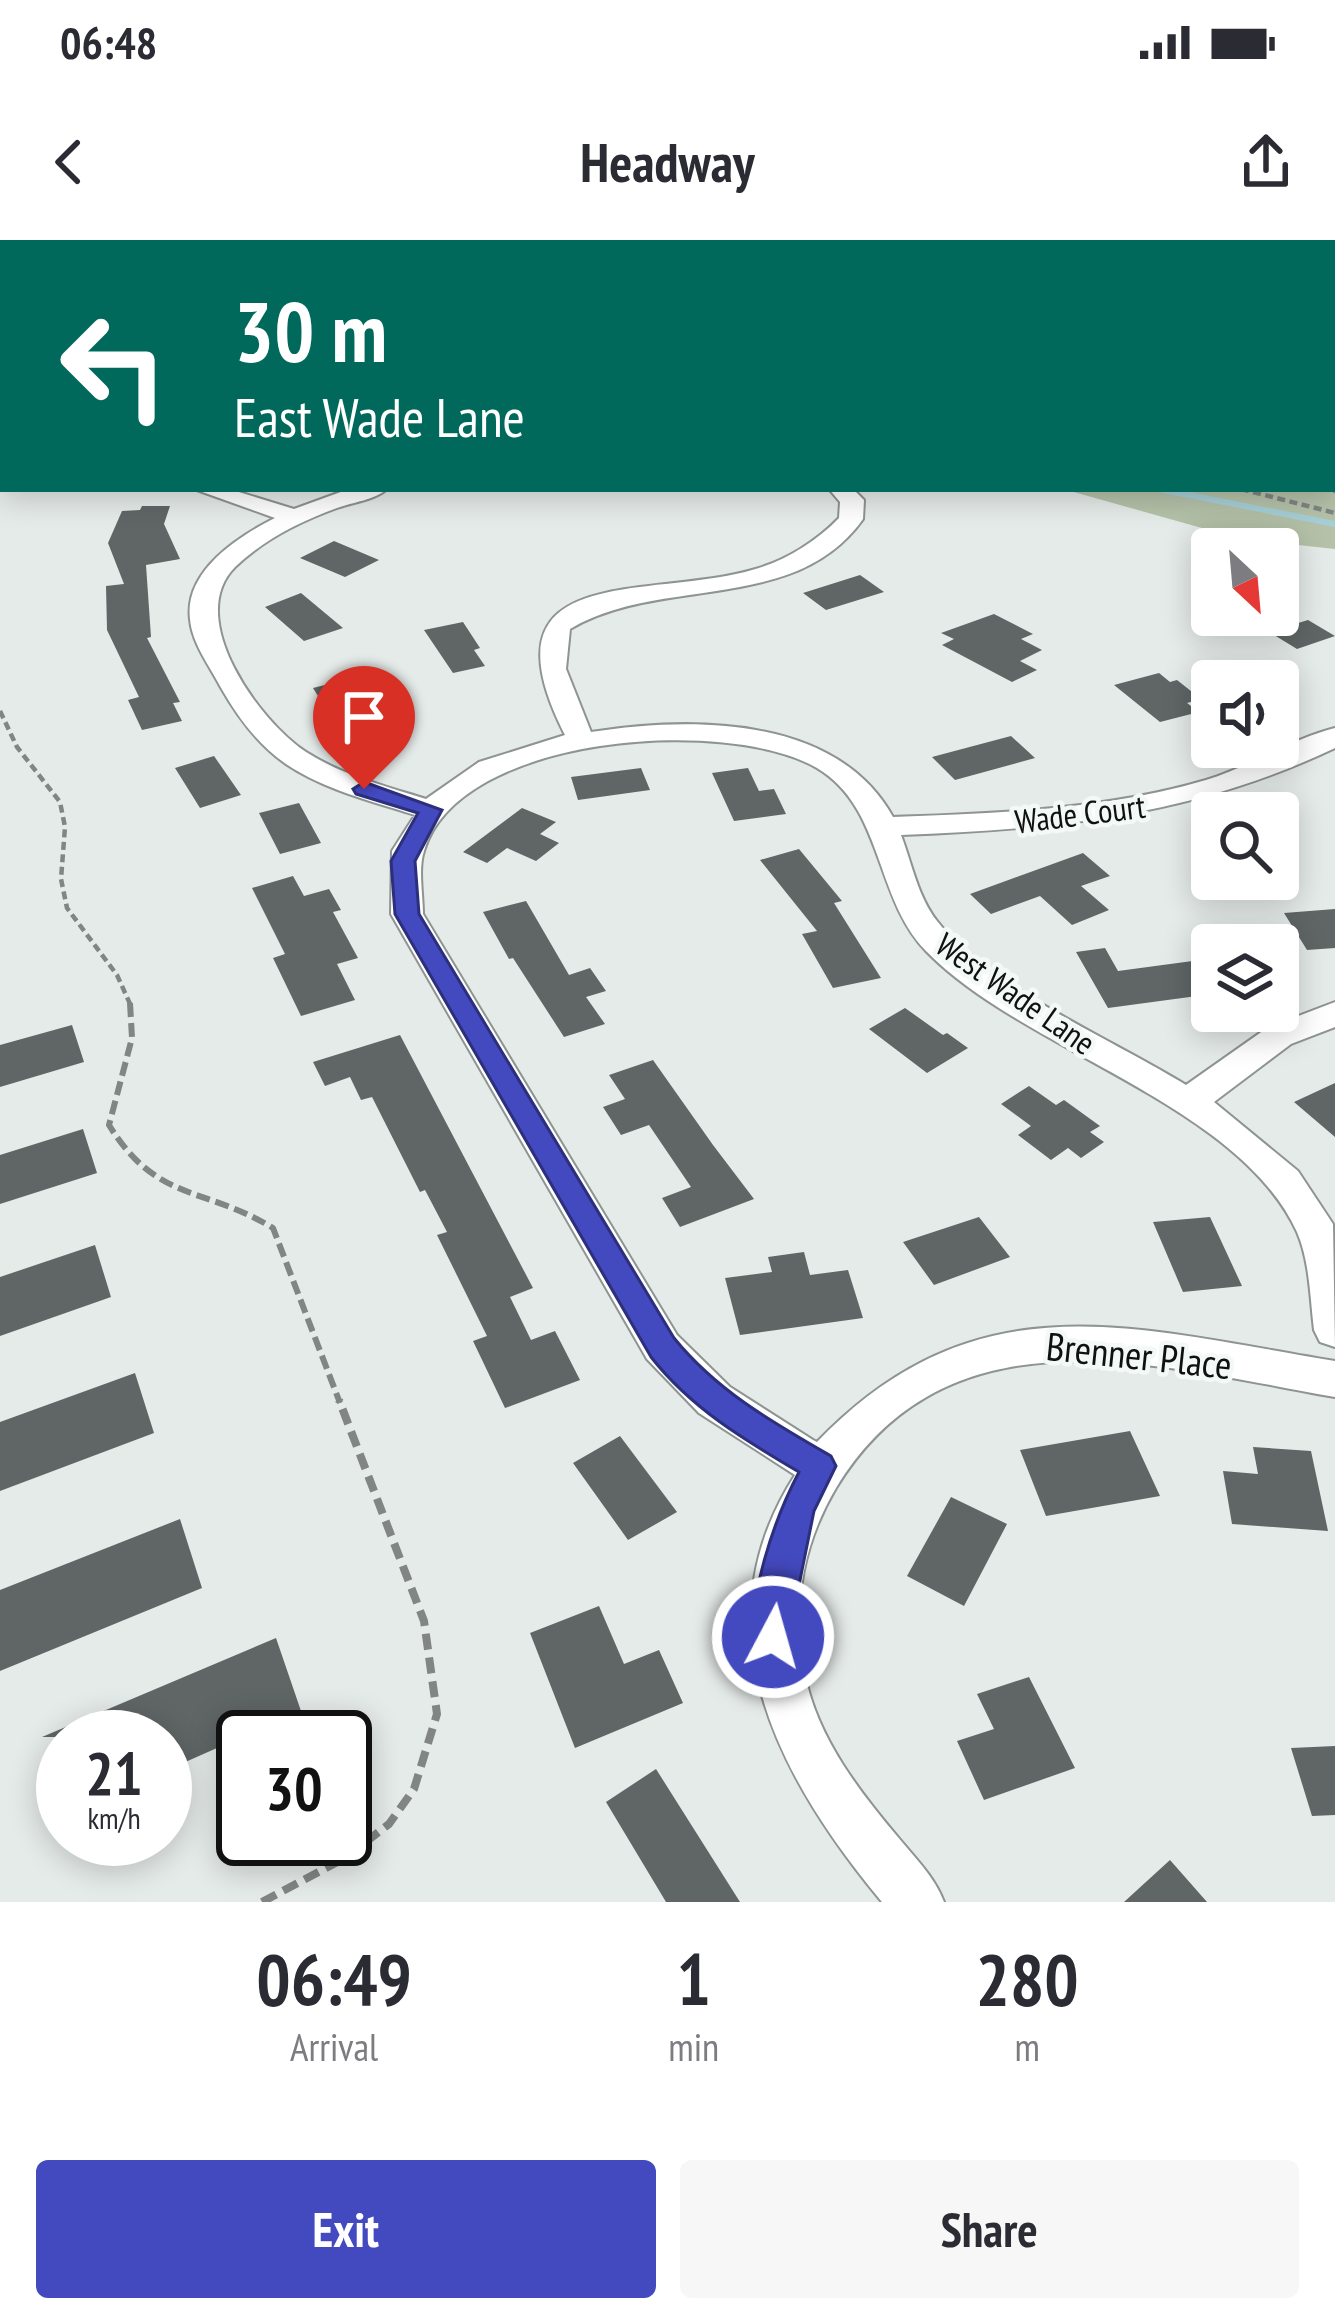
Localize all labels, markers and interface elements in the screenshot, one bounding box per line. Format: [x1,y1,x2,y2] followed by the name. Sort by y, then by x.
[60,13,157,71] text: 06:48
[580,127,755,197] text: Headway
[36,129,102,195] icon: back
[1233,129,1299,195] icon: share
[234,276,387,385] text: 30 m
[36,288,192,444] icon: left
[234,382,525,452] text: East Wade Lane
[1191,528,1299,636] north arrow
[1191,528,1299,1032] map controls
[1191,660,1299,768] button: sound
[313,666,415,789] pin
[331,684,397,750] icon: arrive
[1012,784,1148,842] street label: Wade Court
[1191,792,1299,900] button: search
[928,922,1104,1064] street label: West Wade Lane
[1191,924,1299,1032] button: layers
[1044,1320,1234,1390] street label: Brenner Place
[710,1574,836,1700] position arrow
[216,1710,372,1866] speed limit sign: 30
[85,1734,143,1812] text: 21
[87,1798,141,1837] text: km/h
[256,1932,412,2025] text: 06:49
[677,1932,711,2025] text: 1
[975,1932,1079,2025] text: 280
[290,2021,378,2072] text: Arrival
[668,2021,719,2072] text: min
[1014,2021,1040,2072] text: m
[36,2160,656,2298] button: Exit
[680,2160,1299,2298] button: Share

